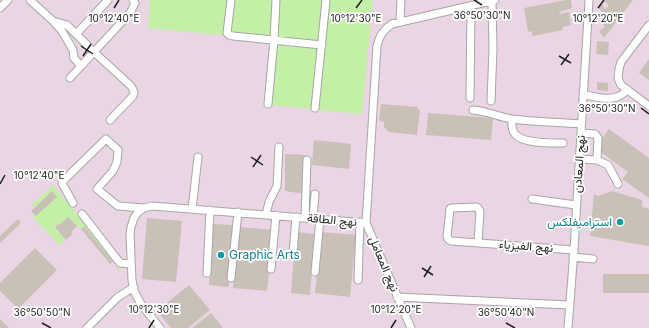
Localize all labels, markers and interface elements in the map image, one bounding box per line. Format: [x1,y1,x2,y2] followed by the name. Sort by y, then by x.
[454,9,511,21] text: 36°50'30"N
[89,12,139,24] text: 10°12'40"E
[330,12,382,24] text: 10°12'30"E
[572,12,624,24] text: 10°12'20"E
[579,102,636,114] text: 36°50'30"N
[569,134,590,194] street label: نهج المعادن
[14,169,64,181] text: 10°12'40"E
[306,210,358,231] street label: نهج الطاقة
[547,214,612,230] place label: استراميفلكس
[615,217,625,227] marker: استراميفلكس
[364,234,403,294] street label: نهج المعامل
[498,236,554,257] street label: نهج الفيزياء
[229,247,300,262] place label: Graphic Arts
[216,250,226,260] marker: Graphic Arts
[128,303,180,315] text: 10°12'30"E
[370,303,422,315] text: 10°12'20"E
[14,306,70,318] text: 36°50'50"N
[478,306,534,318] text: 36°50'40"N

